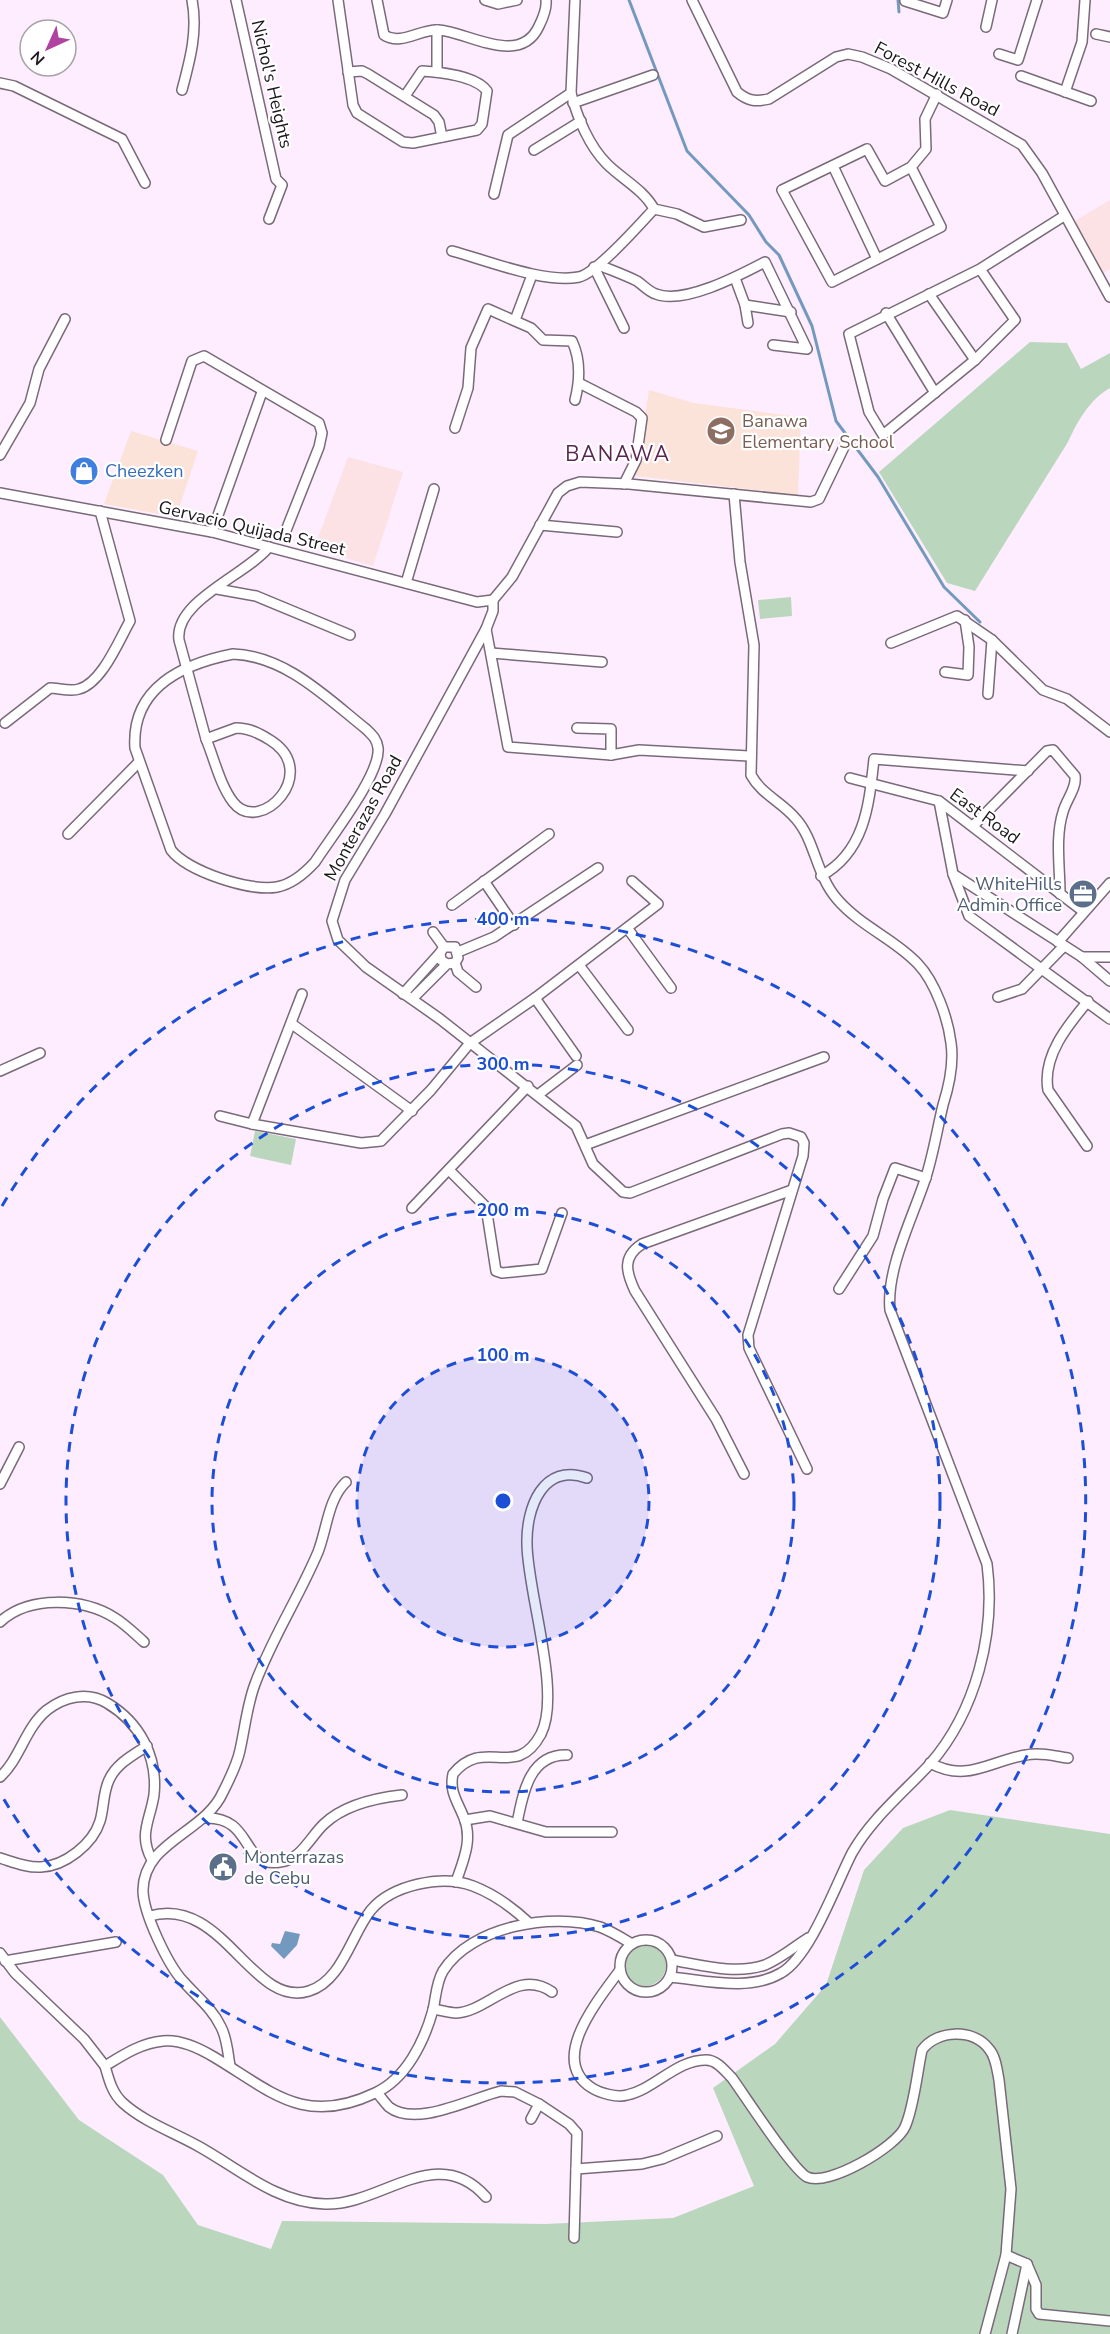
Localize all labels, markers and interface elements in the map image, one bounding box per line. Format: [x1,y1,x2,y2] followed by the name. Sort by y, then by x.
[246,17,298,151] street label: Nichol's Heights
[18,18,78,78] north arrow
[870,36,1004,122] street label: Forest Hills Road
[26,46,50,70] text: N
[742,409,895,454] place label: Banawa Elementary School
[705,415,737,447] school or university icon: Banawa Elementary School
[565,440,671,468] district label: BANAWA
[68,455,100,487] shop icon: Cheezken
[105,459,183,483] place label: Cheezken
[156,495,348,561] street label: Gervacio Quijada Street
[319,751,407,885] street label: Monterazas Road
[945,782,1025,850] street label: East Road
[957,872,1062,917] place label: WhiteHills Admin Office
[1067,878,1099,910] office icon: WhiteHills Admin Office
[476,907,530,931] text: 400 m
[476,1052,530,1076] text: 300 m
[476,1198,530,1222] text: 200 m
[476,1343,530,1367] text: 100 m
[493,1491,513,1511] centre of rings
[244,1845,344,1890] place label: Monterrazas de Cebu
[207,1851,239,1883] public building icon: Monterrazas de Cebu

